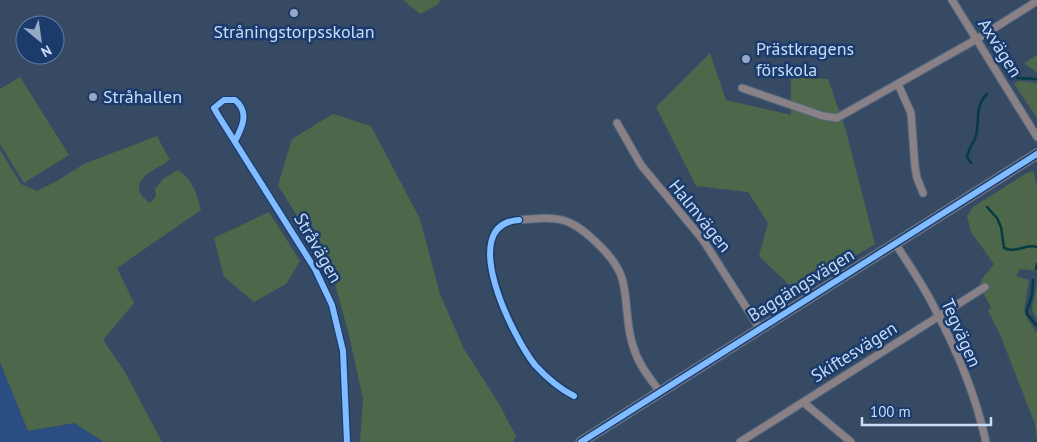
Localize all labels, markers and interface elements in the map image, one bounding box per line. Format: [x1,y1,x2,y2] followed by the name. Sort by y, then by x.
[288,7,300,19] marker: Stråningstorpsskolan
[973,14,1027,82] street label: Axvägen
[15,15,65,65] north arrow
[213,20,375,43] place label: Stråningstorpsskolan
[756,37,854,81] place label: Prästkragens förskola
[38,41,55,61] text: N
[740,53,752,65] marker: Prästkragens förskola
[103,85,182,108] place label: Stråhallen
[87,91,99,103] marker: Stråhallen
[664,175,737,257] street label: Halmvägen
[289,209,348,287] street label: Stråvägen
[743,243,858,326] street label: Baggängsvägen
[936,295,987,371] street label: Tegvägen
[806,316,901,387] street label: Skiftesvägen
[862,394,991,426] scale bar
[870,402,911,421] text: 100 m

